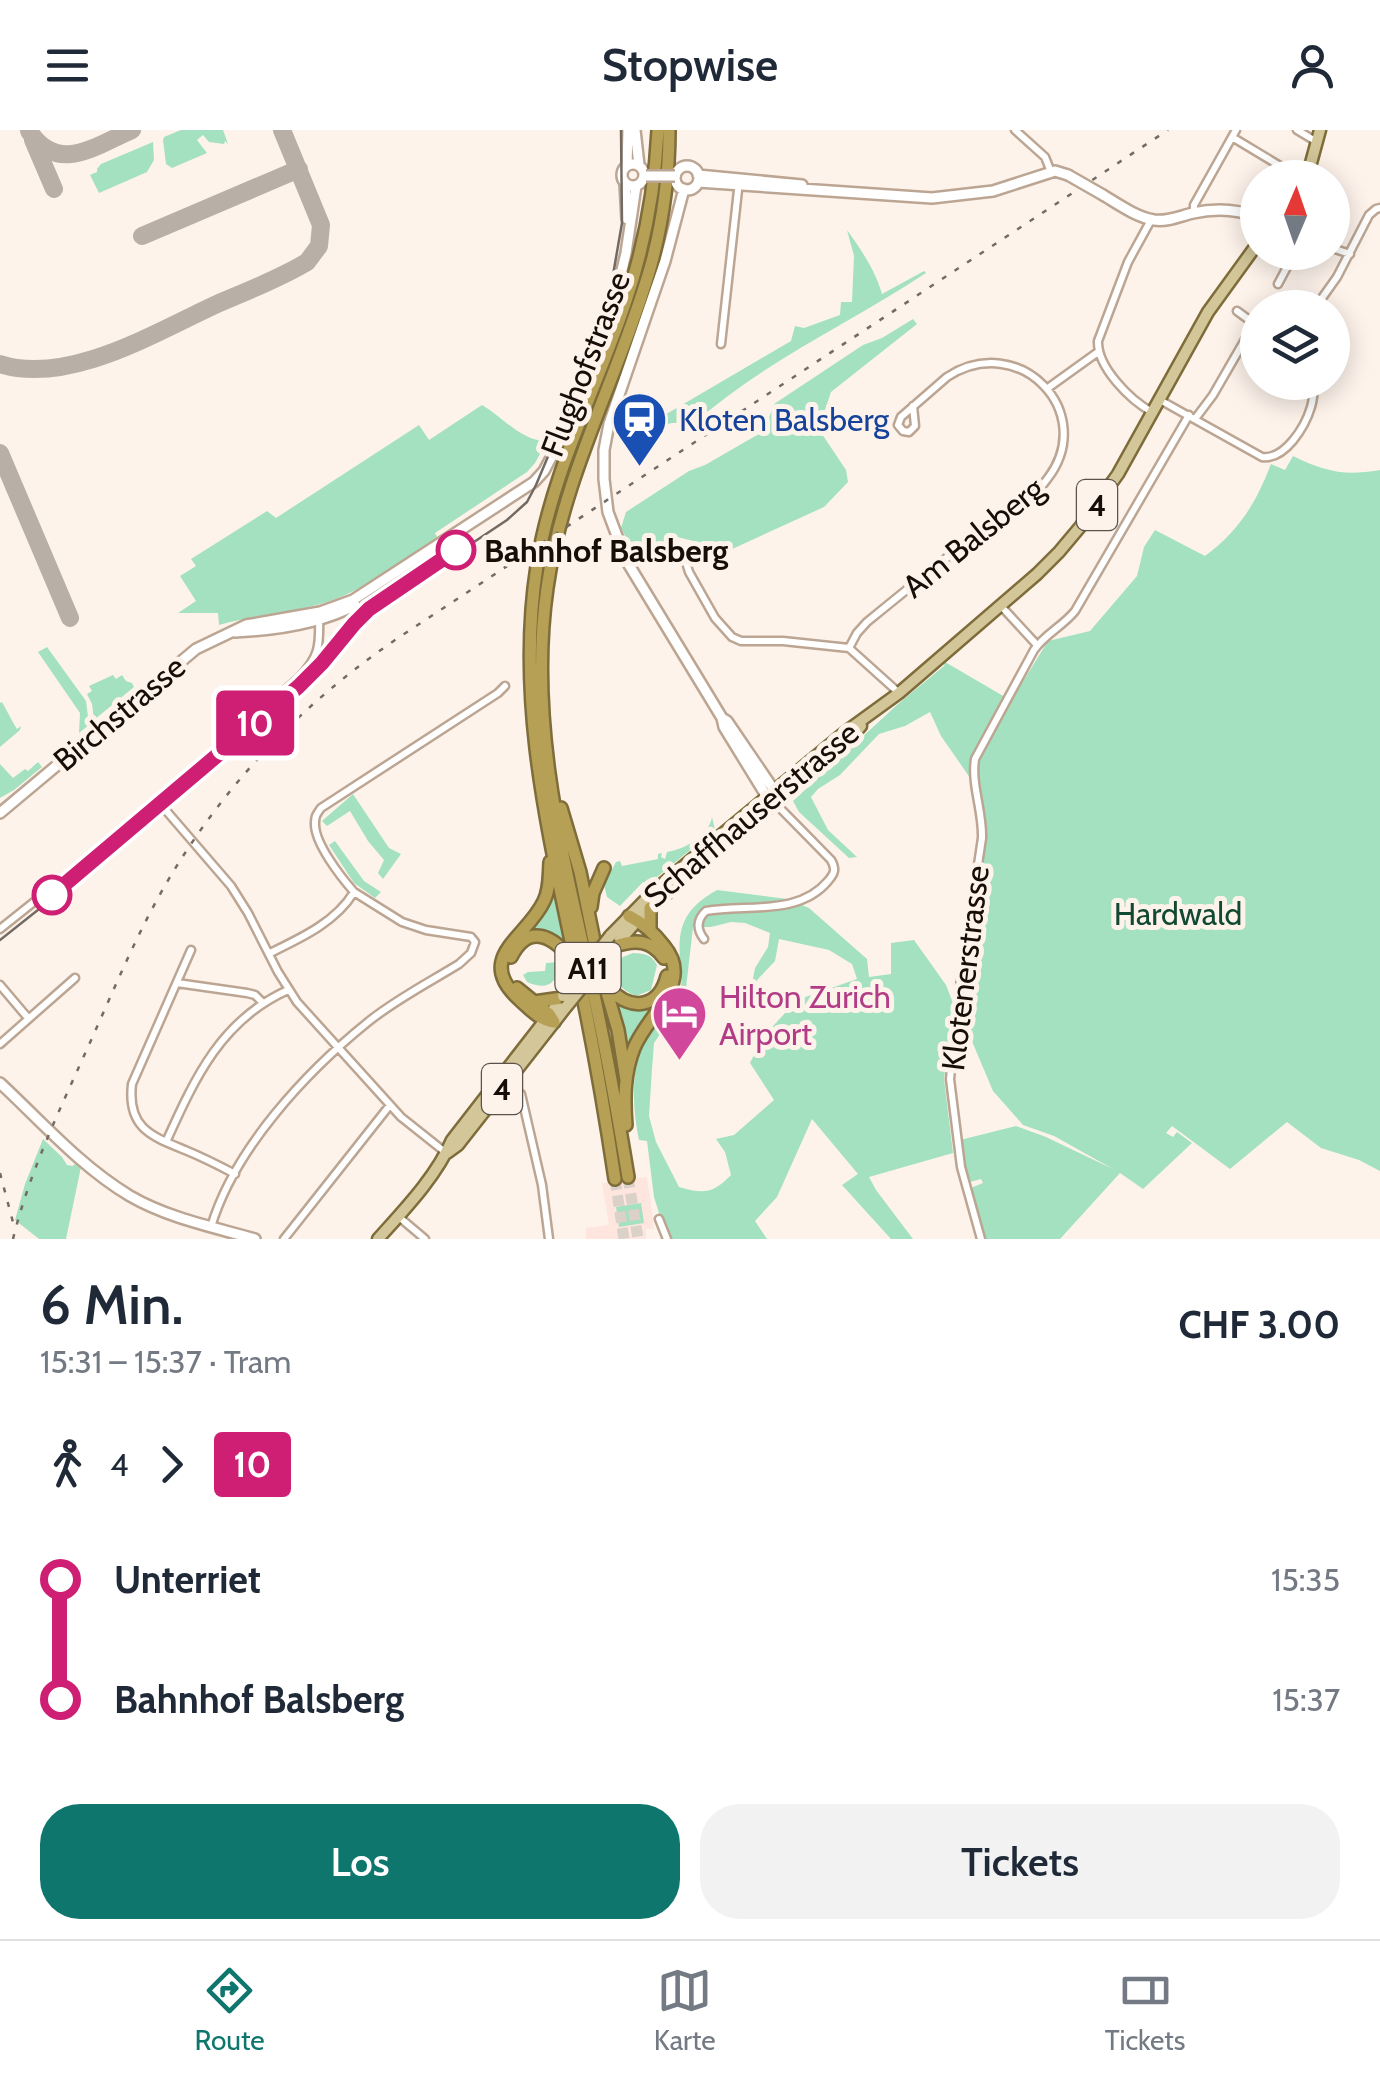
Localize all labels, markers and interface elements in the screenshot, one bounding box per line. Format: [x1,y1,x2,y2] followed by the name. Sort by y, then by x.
[40,38,95,93] icon: menu
[602,38,778,92] text: Stopwise
[1285,38,1340,93] icon: person
[1240,160,1350,270] north arrow
[1240,160,1350,400] map controls
[532,266,638,462] street label: Flughofstrasse
[1240,290,1350,400] button: layers
[610,389,670,468] station icon: Kloten Balsberg
[679,400,890,439] place label: Kloten Balsberg
[895,468,1052,606] street label: Am Balsberg
[1077,480,1117,530] road number: 4
[437,531,475,569] marker: Bahnhof Balsberg
[484,531,728,570] place label: Bahnhof Balsberg
[45,647,193,779] street label: Birchstrasse
[210,690,300,756] line badge: 10
[236,702,274,745] text: 10
[636,713,866,915] street label: Schaffhauserstrasse
[933,863,997,1073] street label: Klotenerstrasse
[33,876,71,914] unlabelled marker
[1114,894,1242,933] park label: Hardwald
[556,943,620,993] road number: A11
[719,977,891,1053] place label: Hilton Zurich Airport
[650,984,710,1063] hotel icon: Hilton Zurich Airport
[482,1064,522,1114] road number: 4
[40,1271,183,1338] text: 6 Min.
[1178,1301,1340,1348] text: CHF 3.00
[40,1342,291,1381] text: 15:31 – 15:37 · Tram
[40,1437,95,1492] icon: walk
[144,1437,199,1492] icon: forward
[234,1443,271,1486] text: 10
[110,1445,129,1484] text: 4
[114,1556,261,1603] text: Unterriet
[1271,1560,1340,1599] text: 15:35
[114,1676,404,1723] text: Bahnhof Balsberg
[1272,1680,1340,1719] text: 15:37
[40,1804,680,1919] button: Los
[700,1804,1340,1919] button: Tickets
[195,1963,265,2057] tab: Route
[654,1963,716,2057] tab: Karte
[1105,1963,1185,2057] tab: Tickets

